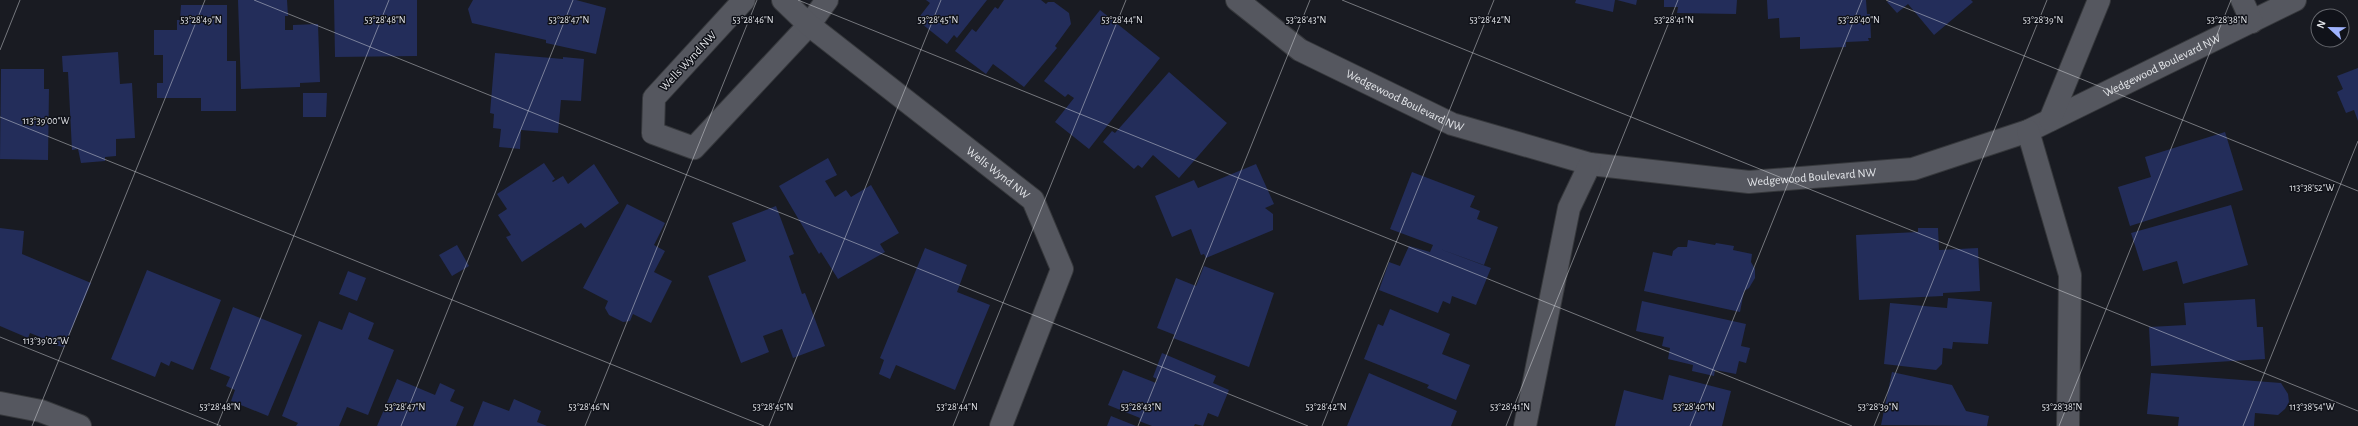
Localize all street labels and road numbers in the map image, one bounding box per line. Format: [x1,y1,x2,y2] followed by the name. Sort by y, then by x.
[657,29,719,94] street label: Wells Wynd NW
[2101,31,2223,99] street label: Wedgewood Boulevard NW
[1344,67,1466,133] street label: Wedgewood Boulevard NW
[964,144,1032,201] street label: Wells Wynd NW
[1747,166,1877,188] street label: Wedgewood Boulevard NW

